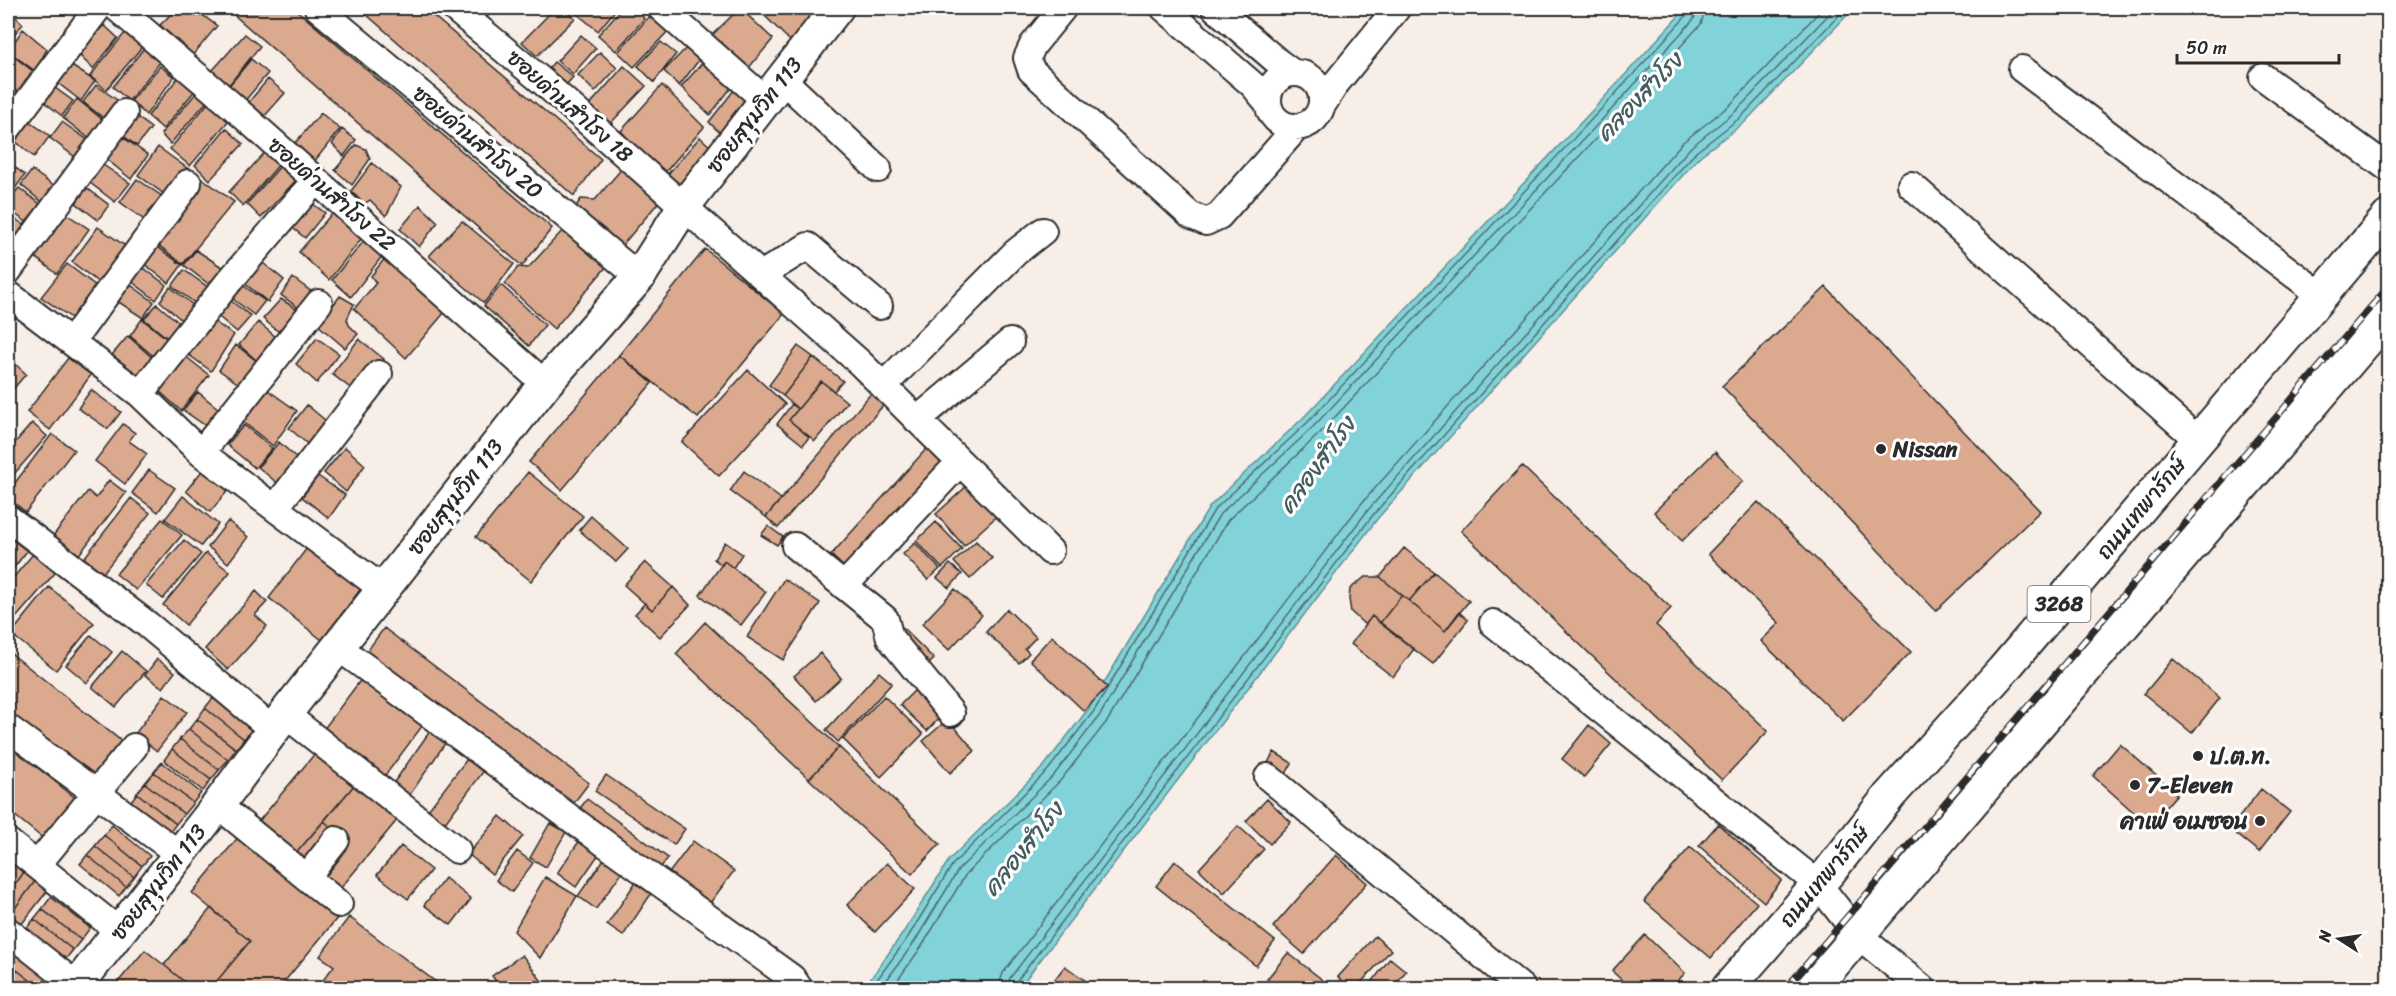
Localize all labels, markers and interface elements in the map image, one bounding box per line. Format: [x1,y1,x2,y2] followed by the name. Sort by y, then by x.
[2177,27,2339,65] scale bar
[2186,32,2227,64] text: 50 m
[498,39,642,173] street label: ซอยด่านสำโรง 18
[1585,40,1695,152] water label: คลองสำโรง
[696,48,812,182] street label: ซอยสุขุมวิท 113
[403,75,553,209] street label: ซอยด่านสำโรง 20
[259,127,406,262] street label: ซอยด่านสำโรง 22
[1267,405,1369,523] water label: คลองสำโรง
[397,430,513,564] street label: ซอยสุขุมวิท 113
[1892,430,1958,469] place label: Nissan
[1874,442,1888,456] marker: Nissan
[2086,445,2199,568] street label: ถนนเทพารักษ์
[2028,586,2090,622] road number: 3268
[2209,737,2271,776] place label: ป.ต.ท.
[2191,749,2205,763] marker: ป.ต.ท.
[2147,766,2233,805] place label: 7-Eleven
[2128,778,2142,792] marker: 7-Eleven
[971,790,1076,906] water label: คลองสำโรง
[2119,802,2248,841] place label: คาเฟ่ อเมซอน
[1769,813,1882,936] street label: ถนนเทพารักษ์
[2253,814,2267,828] marker: คาเฟ่ อเมซอน
[100,815,216,949] street label: ซอยสุขุมวิท 113
[2309,909,2369,969] north arrow
[2309,927,2340,945] text: N

